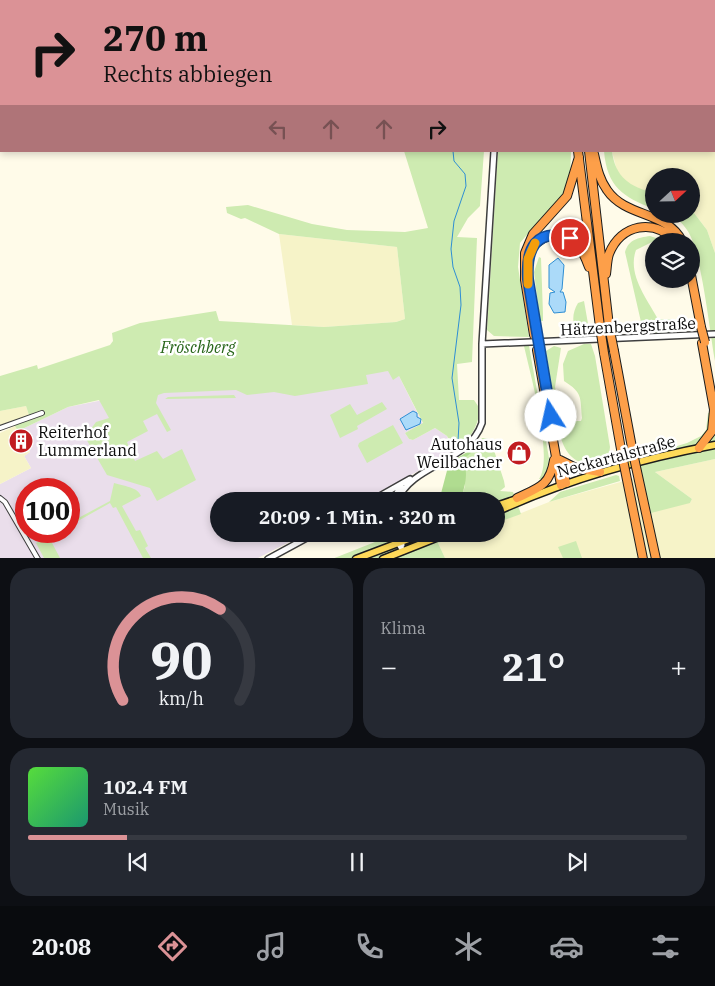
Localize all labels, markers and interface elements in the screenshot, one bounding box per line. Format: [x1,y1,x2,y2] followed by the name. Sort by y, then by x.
[103,15,208,61] text: 270 m
[20,20,85,85] icon: right
[103,59,272,88] text: Rechts abbiegen
[264,115,292,143] icon: left
[317,115,345,143] icon: ahead
[370,115,398,143] icon: ahead
[423,115,451,143] icon: right
[645,168,700,222] north arrow
[645,168,700,288] map controls
[549,217,591,259] pin
[556,224,584,252] icon: arrive
[645,233,700,288] button: layers
[560,312,696,340] street label: Hätzenbergstraße
[160,337,236,357] park label: Fröschberg
[524,389,576,441] position arrow
[38,422,137,460] place label: Reiterhof Lummerland
[8,428,34,454] building icon: Reiterhof Lummerland
[555,431,677,481] street label: Neckartalstraße
[416,434,502,472] place label: Autohaus Weilbacher
[506,440,532,466] shop icon: Autohaus Weilbacher
[15,478,80,543] speed limit sign: 100
[259,505,456,529] text: 20:09 · 1 Min. · 320 m
[381,618,426,638] text: Klima
[150,626,212,693] text: 90
[502,642,565,691] text: 21°
[381,648,397,685] text: −
[670,648,687,685] text: +
[159,687,204,710] text: km/h
[103,775,188,799] text: 102.4 FM
[103,799,149,819] text: Musik
[124,848,152,876] icon: previous
[343,848,371,876] icon: pause
[563,848,591,876] icon: next
[155,929,190,964] icon: directions
[254,929,289,964] icon: music
[352,929,387,964] icon: phone
[451,929,486,964] icon: climate
[549,929,584,964] icon: car
[648,929,683,964] icon: filters
[32,932,91,961] text: 20:08

